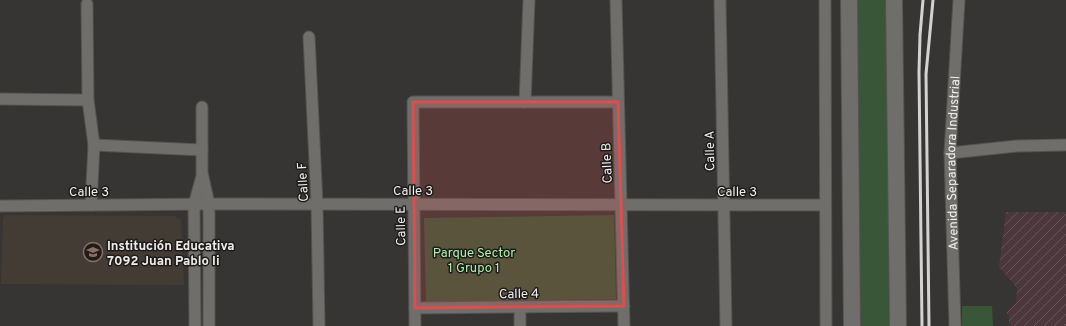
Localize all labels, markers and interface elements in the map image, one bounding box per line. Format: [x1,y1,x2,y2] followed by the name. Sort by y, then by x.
[944,75,965,251] street label: Avenida Separadora Industrial
[703,130,719,171] street label: Calle A
[599,142,617,184] street label: Calle B
[295,162,313,202] street label: Calle F
[393,184,433,200] street label: Calle 3
[69,185,109,201] street label: Calle 3
[717,185,757,201] street label: Calle 3
[394,206,410,246] street label: Calle E
[107,239,235,270] place label: Institución Educativa 7092 Juan Pablo Ii
[82,241,104,263] school or university icon: Institución Educativa 7092 Juan Pablo Ii
[433,246,515,277] park label: Parque Sector 1 Grupo 1
[499,287,539,303] street label: Calle 4

